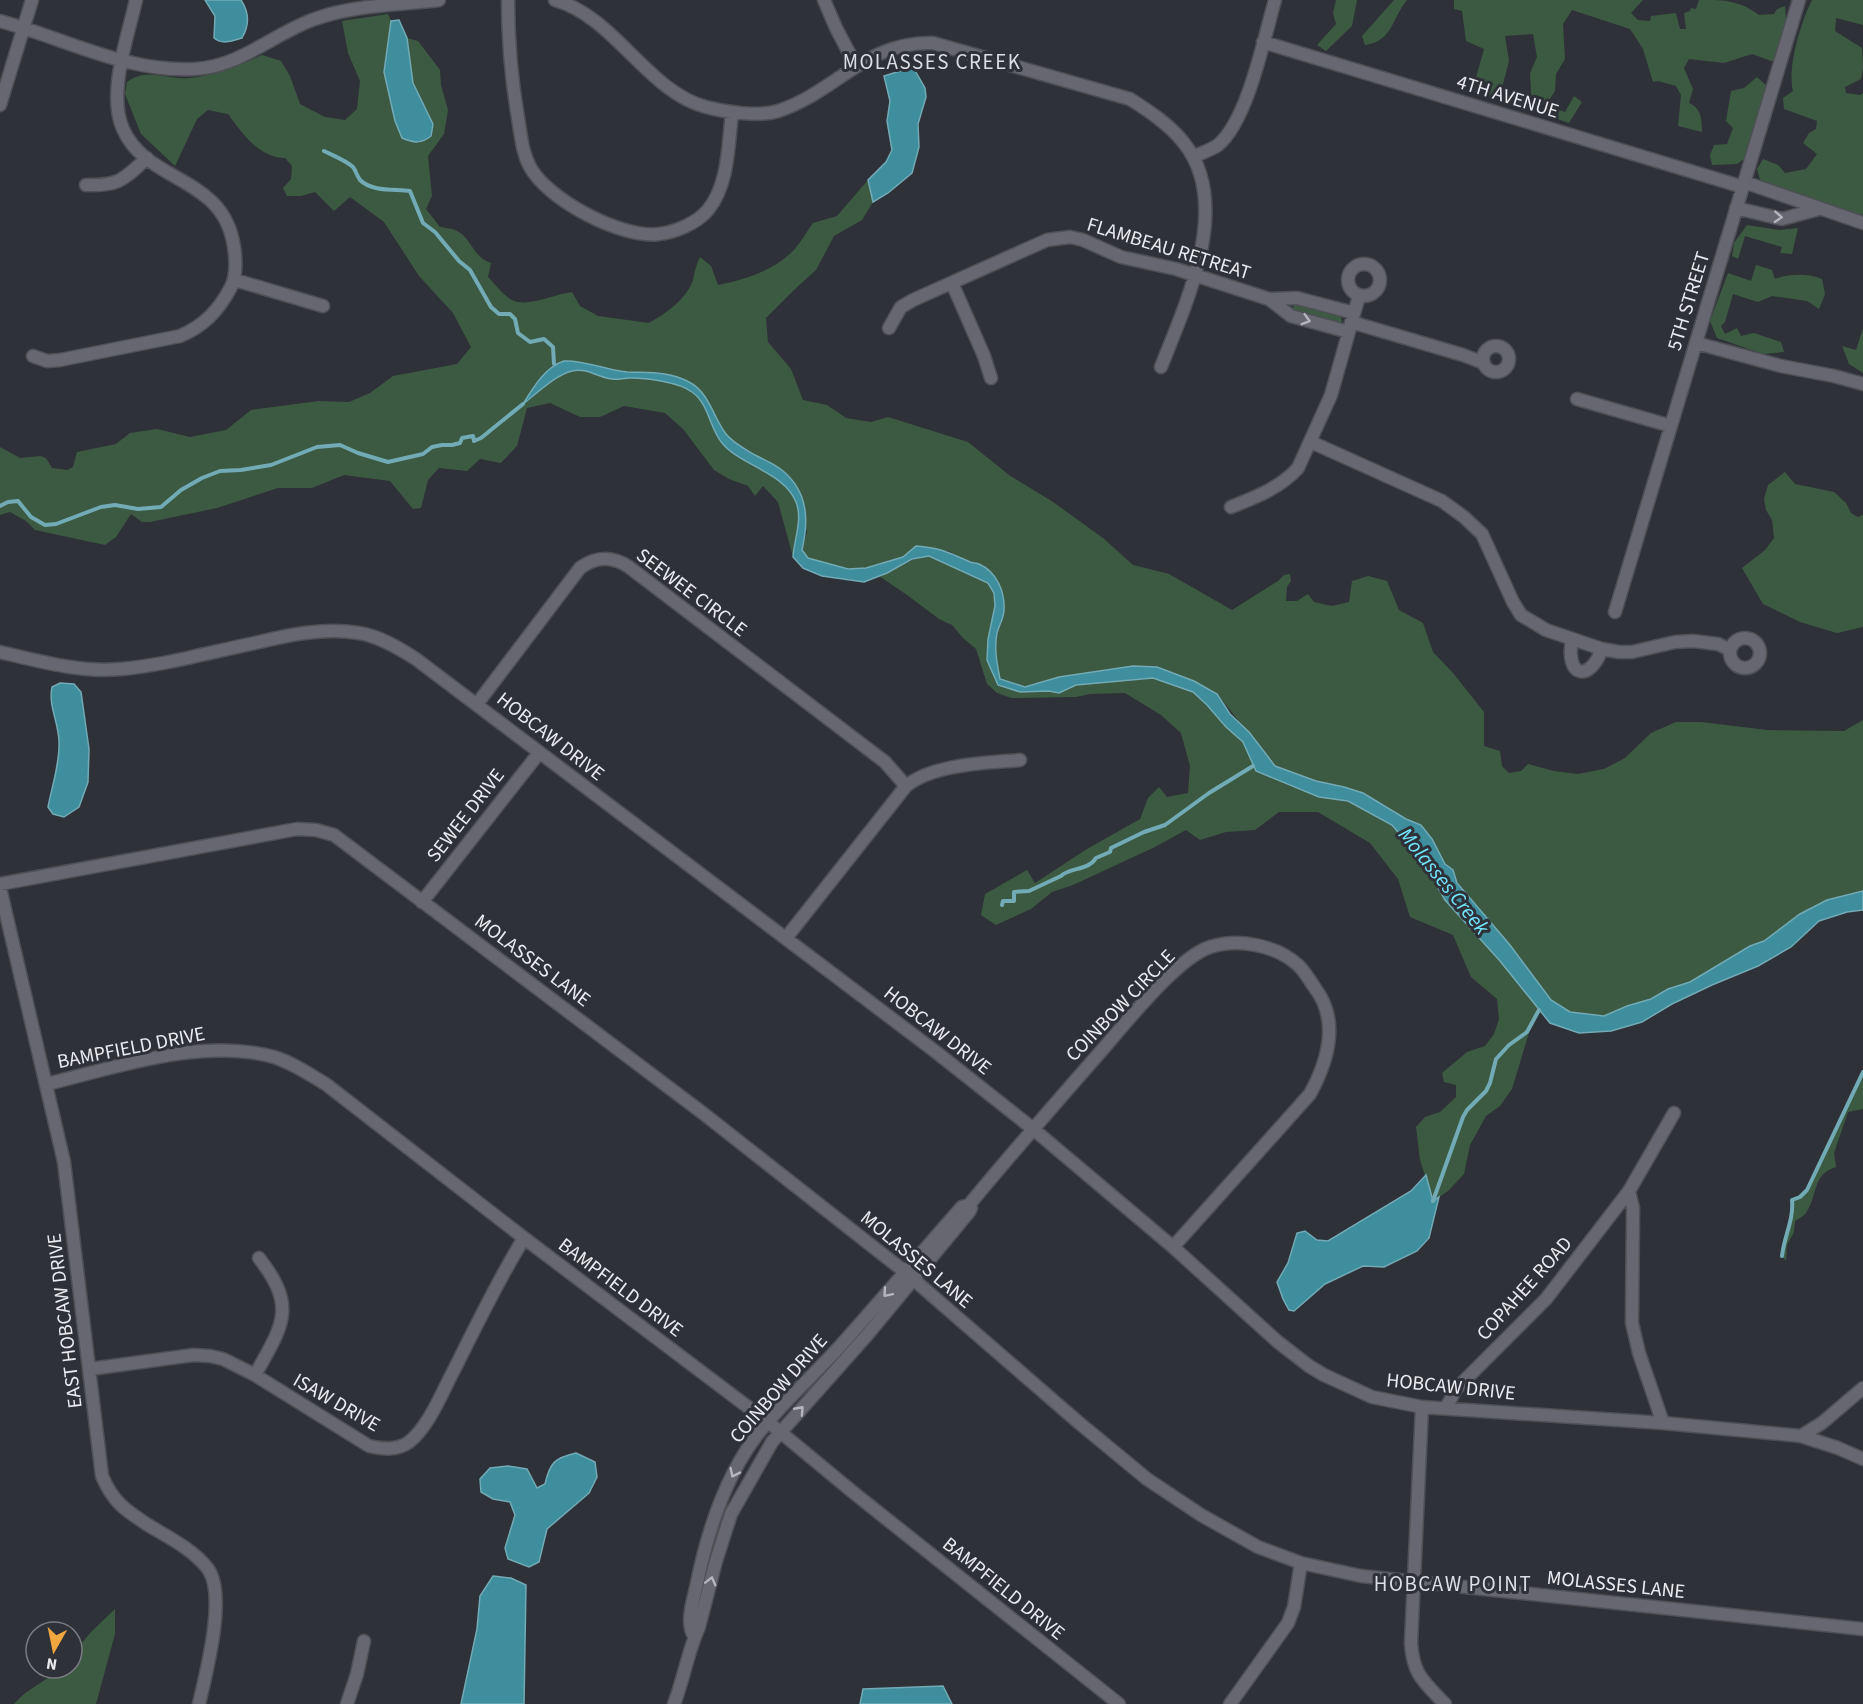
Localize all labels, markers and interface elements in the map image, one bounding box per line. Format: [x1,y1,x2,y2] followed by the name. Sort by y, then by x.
[843,47,1021,77] district label: MOLASSES CREEK
[1453,68,1562,126] street label: 4TH AVENUE
[1083,211,1254,287] street label: FLAMBEAU RETREAT
[1773,211,1782,224] one-way arrow
[1661,248,1717,354] street label: 5TH STREET
[1300,313,1311,325] one-way arrow
[630,542,753,644] street label: SEEWEE CIRCLE
[491,686,610,788] street label: HOBCAW DRIVE
[420,763,511,868] street label: SEWEE DRIVE
[1391,821,1497,942] water label: Molasses Creek
[469,908,596,1014] street label: MOLASSES LANE
[1060,943,1182,1068] street label: COINBOW CIRCLE
[878,980,997,1082] street label: HOBCAW DRIVE
[55,1020,207,1076] street label: BAMPFIELD DRIVE
[854,1204,979,1315] street label: MOLASSES LANE
[552,1231,689,1344] street label: BAMPFIELD DRIVE
[1470,1231,1579,1347] street label: COPAHEE ROAD
[40,1232,90,1410] street label: EAST HOBCAW DRIVE
[883,1286,894,1296] one-way arrow
[723,1328,834,1449] street label: COINBOW DRIVE
[1385,1366,1517,1408] street label: HOBCAW DRIVE
[288,1367,385,1439] street label: ISAW DRIVE
[793,1407,804,1417] one-way arrow
[730,1466,742,1477] one-way arrow
[936,1531,1070,1647] street label: BAMPFIELD DRIVE
[1545,1564,1686,1606] street label: MOLASSES LANE
[1374,1569,1532,1599] district label: HOBCAW POINT
[703,1576,716,1586] one-way arrow
[24,1620,84,1680] north arrow
[45,1652,59,1676] text: N

